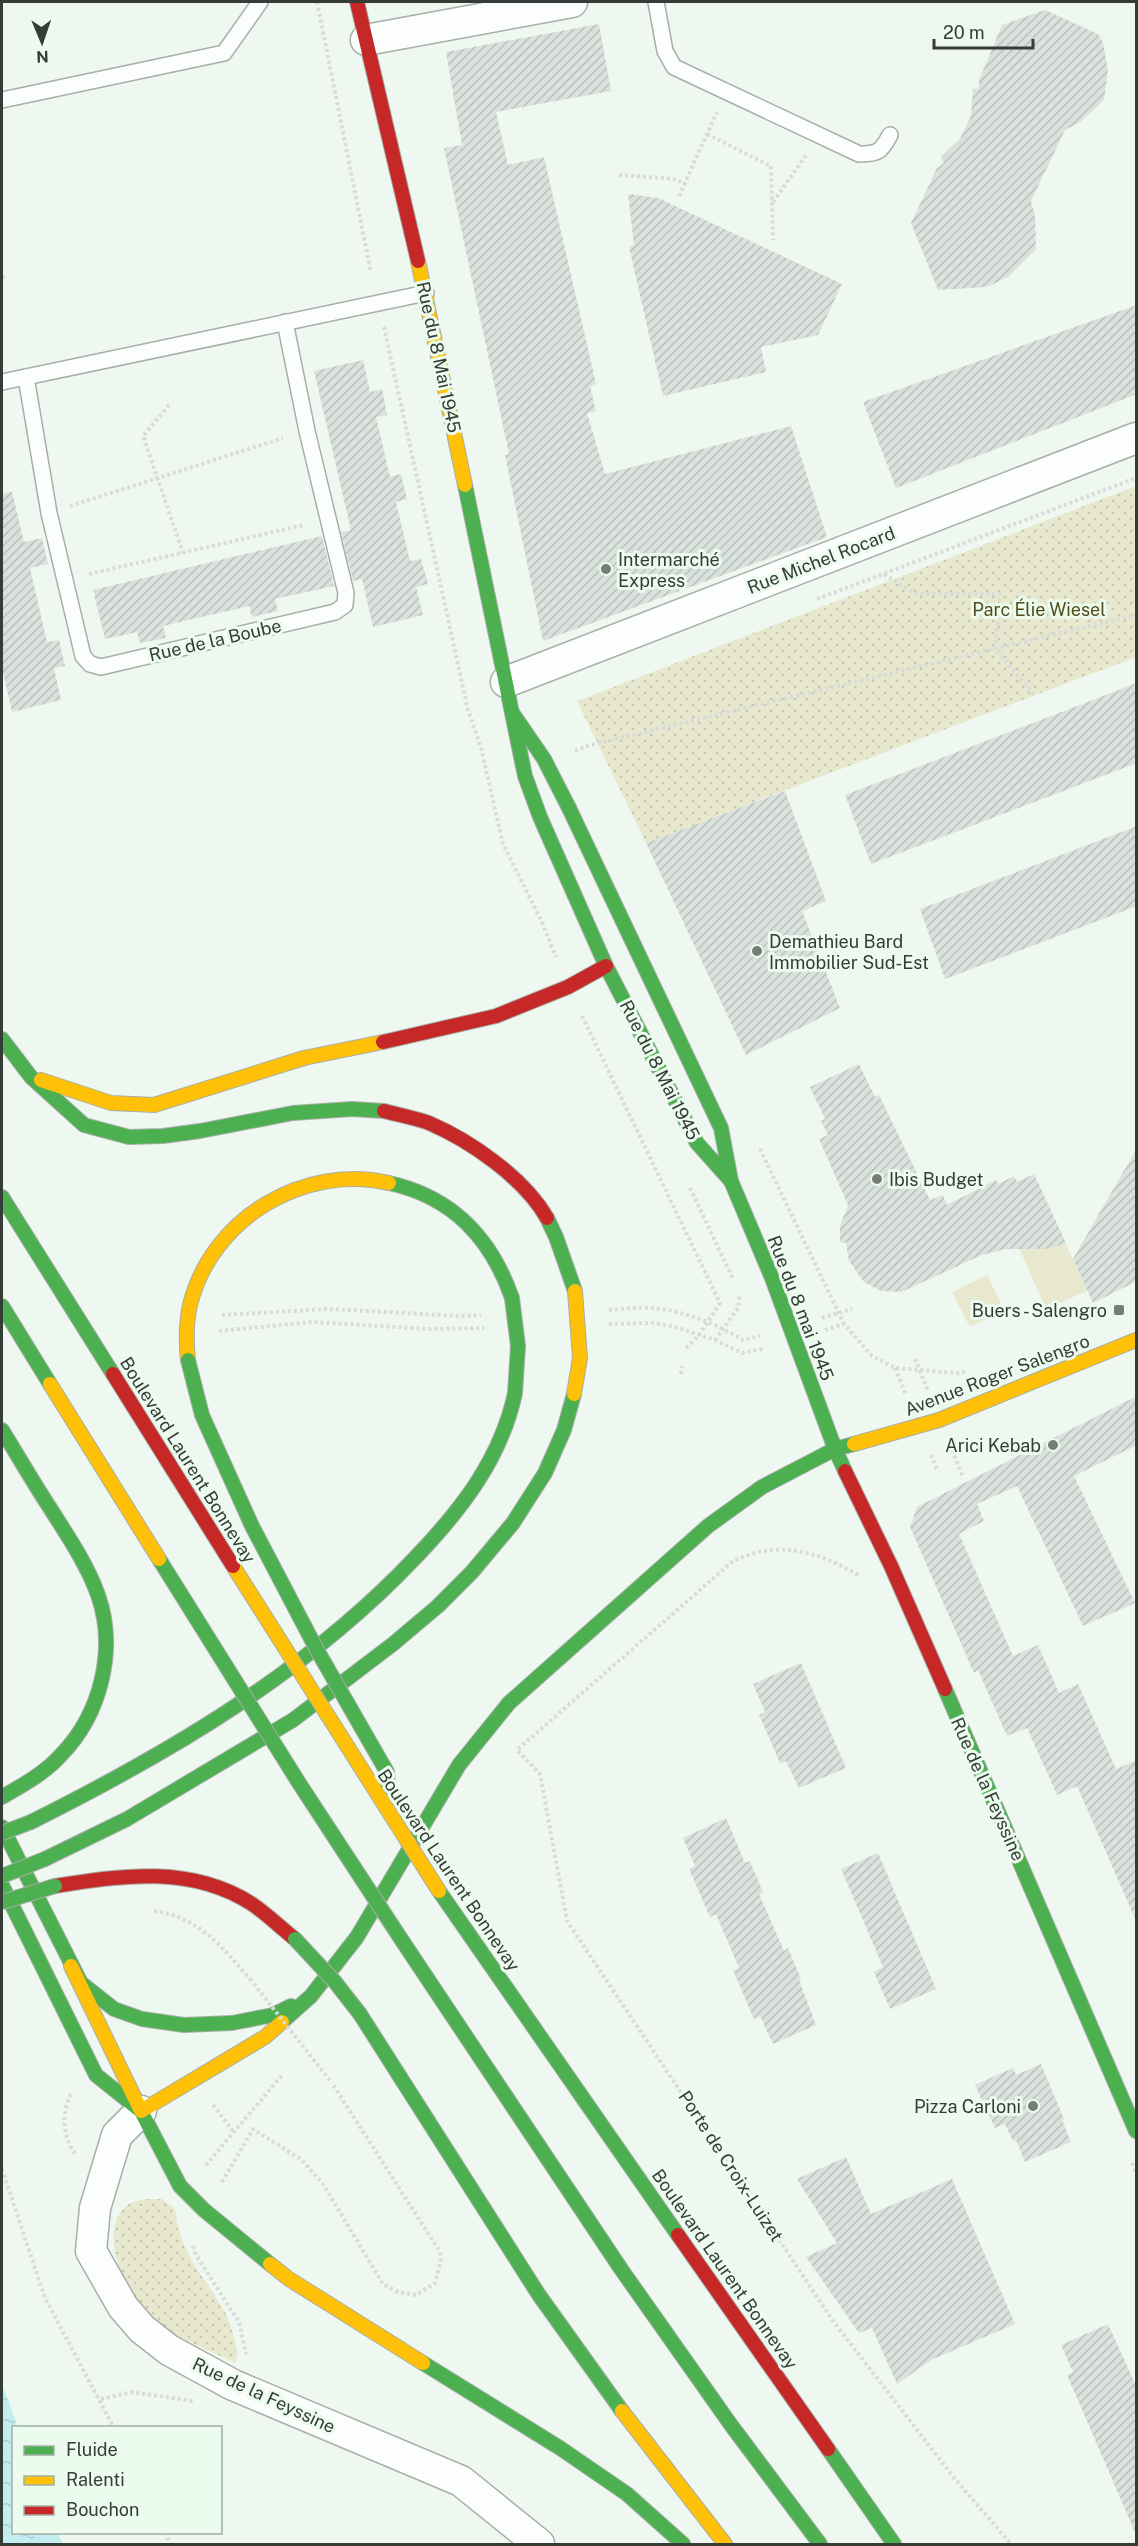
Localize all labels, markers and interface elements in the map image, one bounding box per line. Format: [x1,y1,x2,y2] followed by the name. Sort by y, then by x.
[12,12,72,72] north arrow
[934,12,1033,50] scale bar
[943,22,985,43] text: 20 m
[36,47,49,66] text: N
[413,279,465,435] street label: Rue du 8 Mai 1945
[744,522,898,598] street label: Rue Michel Rocard
[618,549,720,591] place label: Intermarché Express
[599,562,613,576] marker: Intermarché Express
[972,598,1106,620] park label: Parc Élie Wiesel
[147,615,283,665] street label: Rue de la Boube
[769,931,929,973] place label: Demathieu Bard Immobilier Sud-Est
[750,944,764,958] marker: Demathieu Bard Immobilier Sud-Est
[616,997,704,1143] street label: Rue du 8 Mai 1945
[889,1169,984,1190] place label: Ibis Budget
[870,1172,884,1186] marker: Ibis Budget
[764,1232,838,1384] street label: Rue du 8 mai 1945
[972,1300,1107,1321] place label: Buers - Salengro
[1112,1303,1126,1317] marker: Buers - Salengro
[902,1330,1092,1420] street label: Avenue Roger Salengro
[116,1353,260,1567] street label: Boulevard Laurent Bonnevay
[945,1435,1041,1456] place label: Arici Kebab
[1046,1438,1060,1452] marker: Arici Kebab
[947,1714,1029,1864] street label: Rue de la Feyssine
[373,1765,525,1975] street label: Boulevard Laurent Bonnevay
[674,2087,788,2245] street label: Porte de Croix-Luizet
[914,2096,1021,2117] place label: Pizza Carloni
[1026,2099,1040,2113] marker: Pizza Carloni
[648,2165,802,2373] street label: Boulevard Laurent Bonnevay
[189,2353,339,2437] street label: Rue de la Feyssine
[12,2426,222,2534] legend
[66,2439,118,2460] text: Fluide
[66,2469,125,2490] text: Ralenti
[66,2499,139,2520] text: Bouchon

